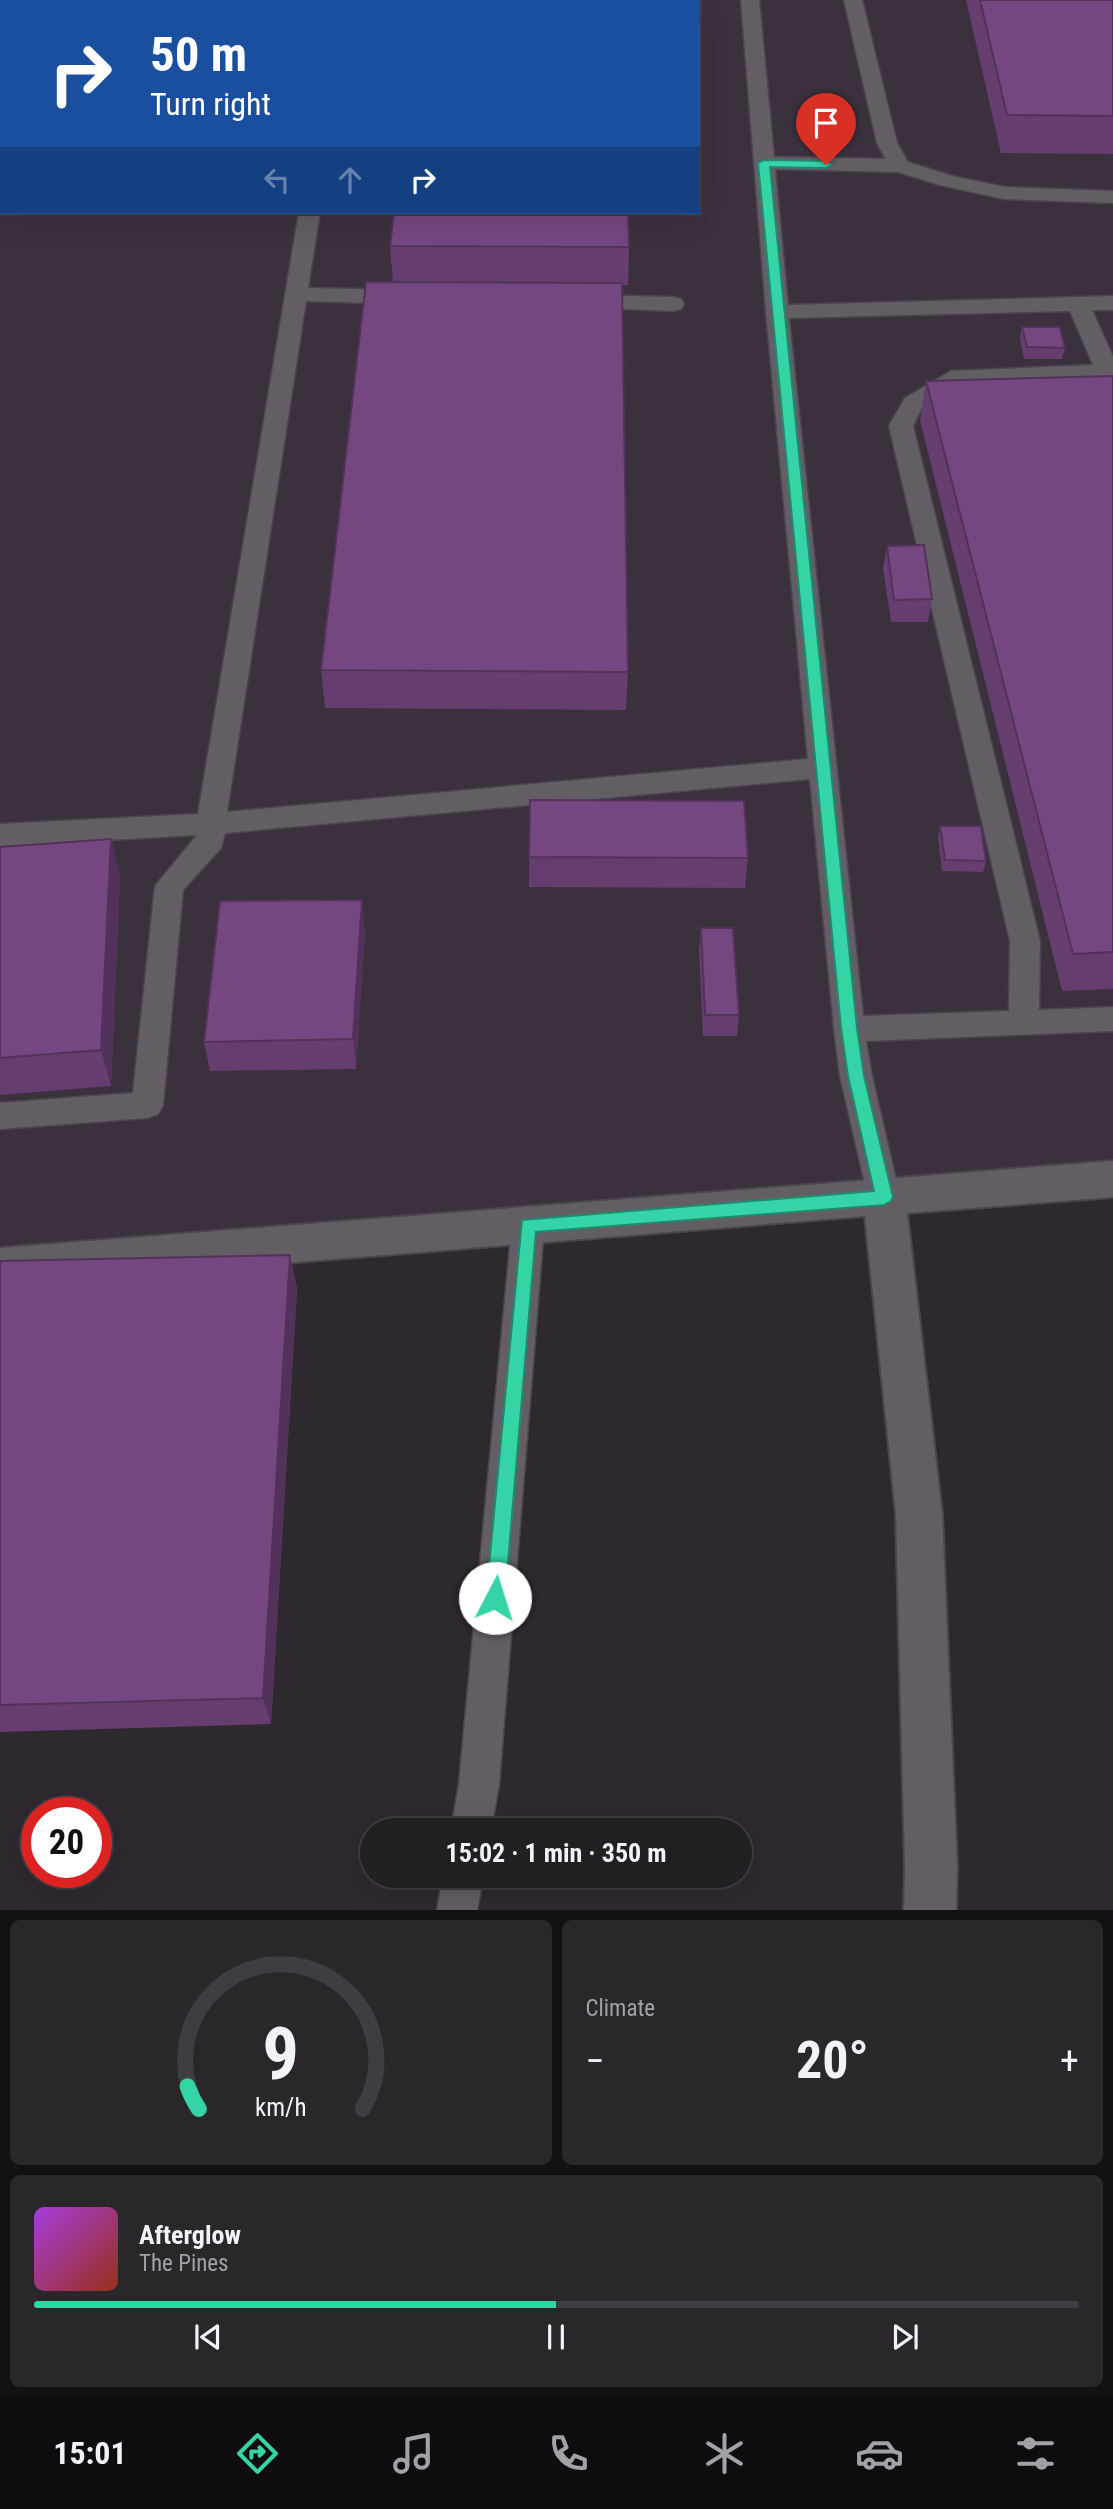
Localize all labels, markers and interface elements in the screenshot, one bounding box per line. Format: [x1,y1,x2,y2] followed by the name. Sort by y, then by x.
[150,26,247,83] text: 50 m
[35,28,126,119] icon: right
[150,85,271,123] text: Turn right
[796,93,856,165] pin
[807,104,845,142] icon: arrive
[258,161,296,199] icon: left
[331,161,369,199] icon: ahead
[404,161,442,199] icon: right
[458,1561,532,1635] position arrow
[21,1797,112,1888] speed limit sign: 20
[446,1838,666,1868] text: 15:02 · 1 min · 350 m
[586,1995,655,2022] text: Climate
[262,2011,299,2097] text: 9
[796,2030,869,2091] text: 20°
[586,2039,605,2083] text: −
[1060,2039,1079,2083] text: +
[255,2092,306,2121] text: km/h
[139,2220,241,2250] text: Afterglow
[139,2250,229,2277] text: The Pines
[189,2318,227,2356] icon: previous
[537,2318,575,2356] icon: pause
[886,2318,924,2356] icon: next
[233,2429,282,2478] icon: directions
[389,2429,438,2478] icon: music
[544,2429,593,2478] icon: phone
[700,2429,749,2478] icon: climate
[855,2429,904,2478] icon: car
[1011,2429,1060,2478] icon: filters
[53,2434,127,2472] text: 15:01

